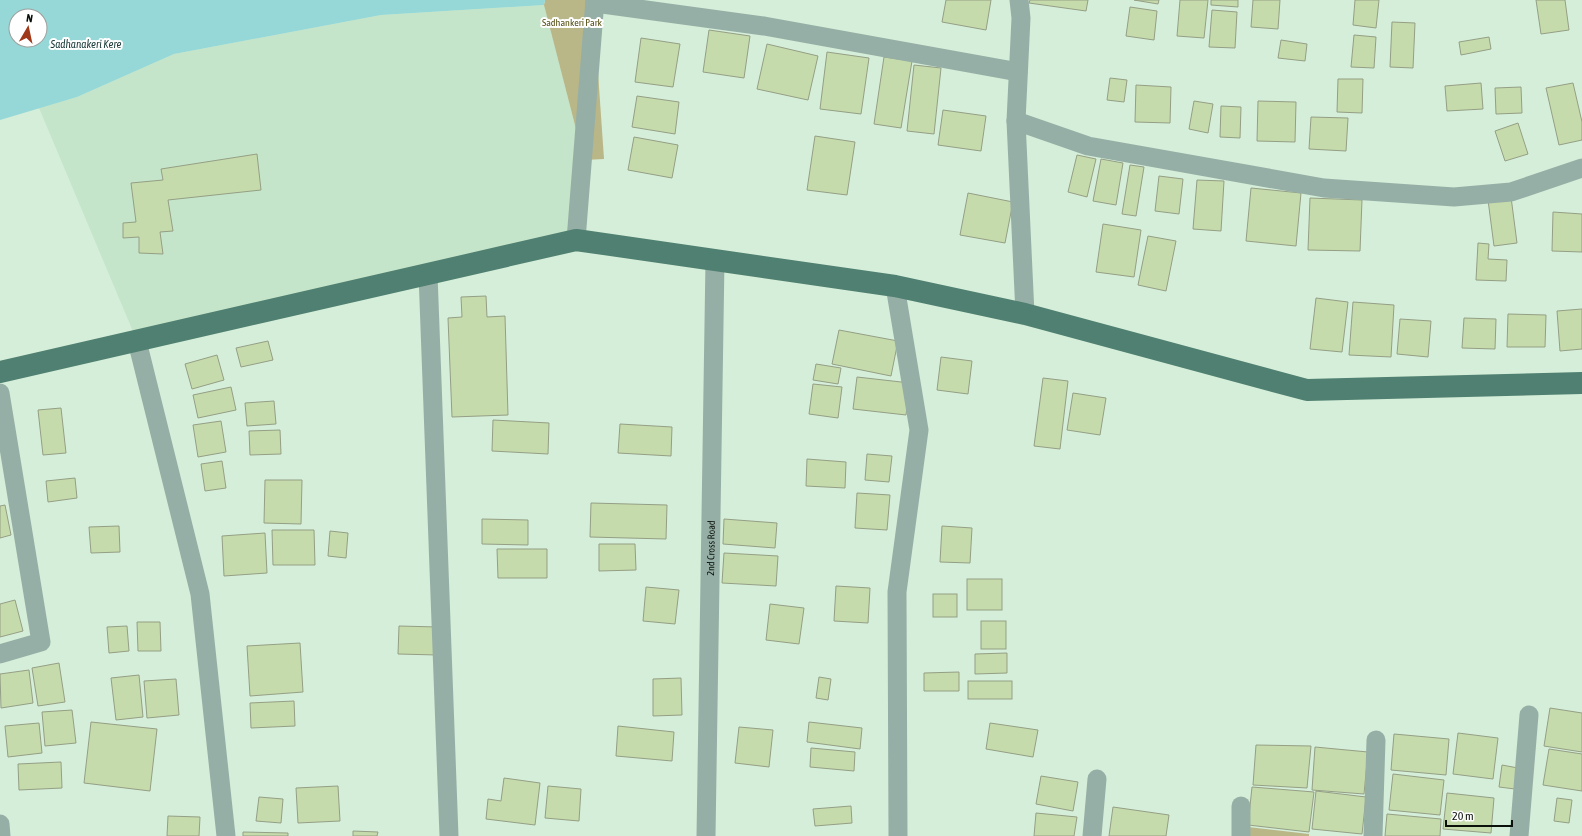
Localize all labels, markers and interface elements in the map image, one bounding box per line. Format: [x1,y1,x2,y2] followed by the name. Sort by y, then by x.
[8,8,48,48] north arrow
[25,12,34,25] text: N
[542,17,603,28] park label: Sadhankeri Park
[50,38,121,50] water label: Sadhanakeri Kere
[705,520,717,576] street label: 2nd Cross Road
[1446,802,1512,828] scale bar
[1452,809,1474,823] text: 20 m

